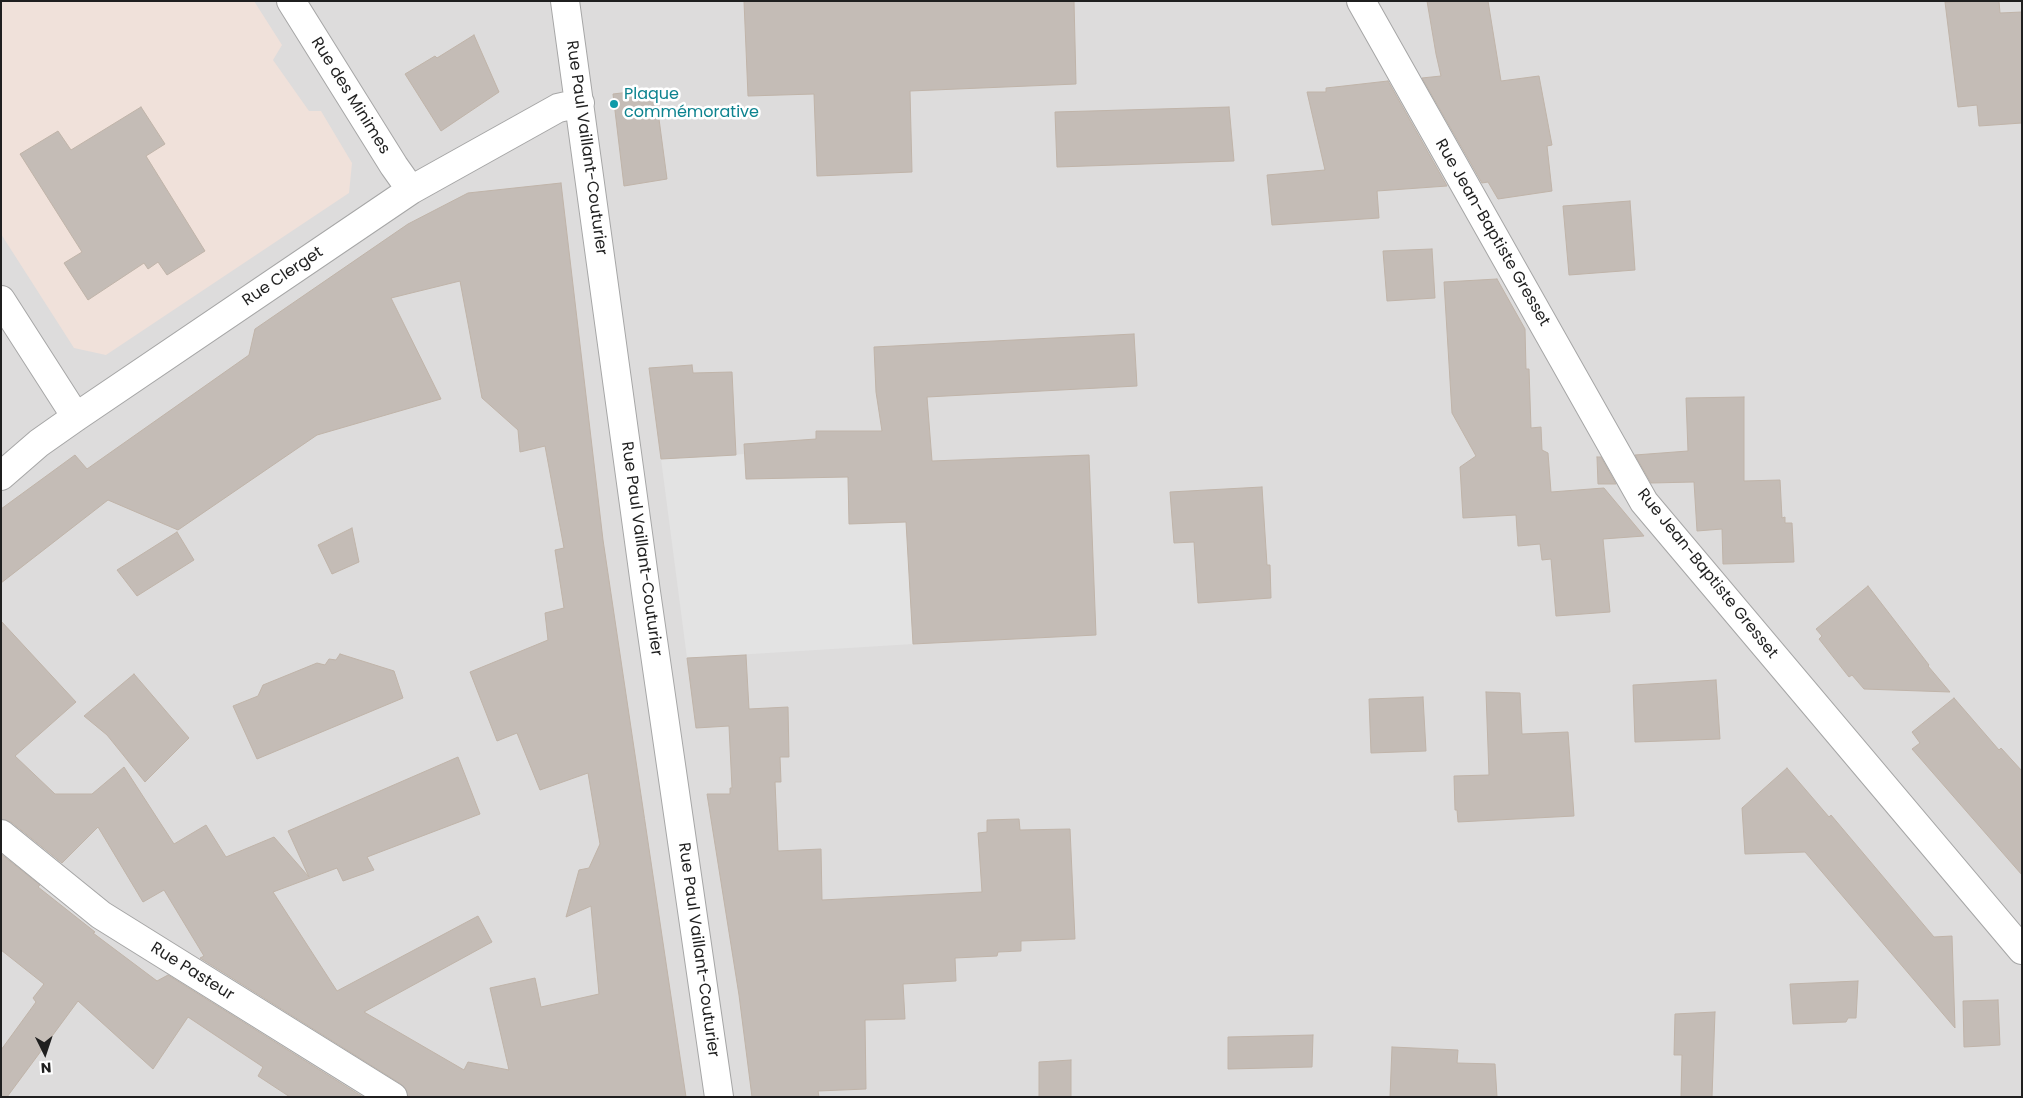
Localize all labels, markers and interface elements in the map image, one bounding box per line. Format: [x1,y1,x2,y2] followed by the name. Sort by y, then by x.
[306,34,394,158] street label: Rue des Minimes
[561,39,611,257] street label: Rue Paul Vaillant-Couturier
[624,85,759,123] place label: Plaque commémorative
[608,98,620,110] marker: Plaque commémorative
[1430,136,1554,330] street label: Rue Jean-Baptiste Gresset
[239,243,327,311] street label: Rue Clerget
[616,440,666,658] street label: Rue Paul Vaillant-Couturier
[1633,485,1781,663] street label: Rue Jean-Baptiste Gresset
[673,841,723,1059] street label: Rue Paul Vaillant-Couturier
[147,939,237,1005] street label: Rue Pasteur
[20,1028,70,1078] north arrow
[40,1058,52,1078] text: N

